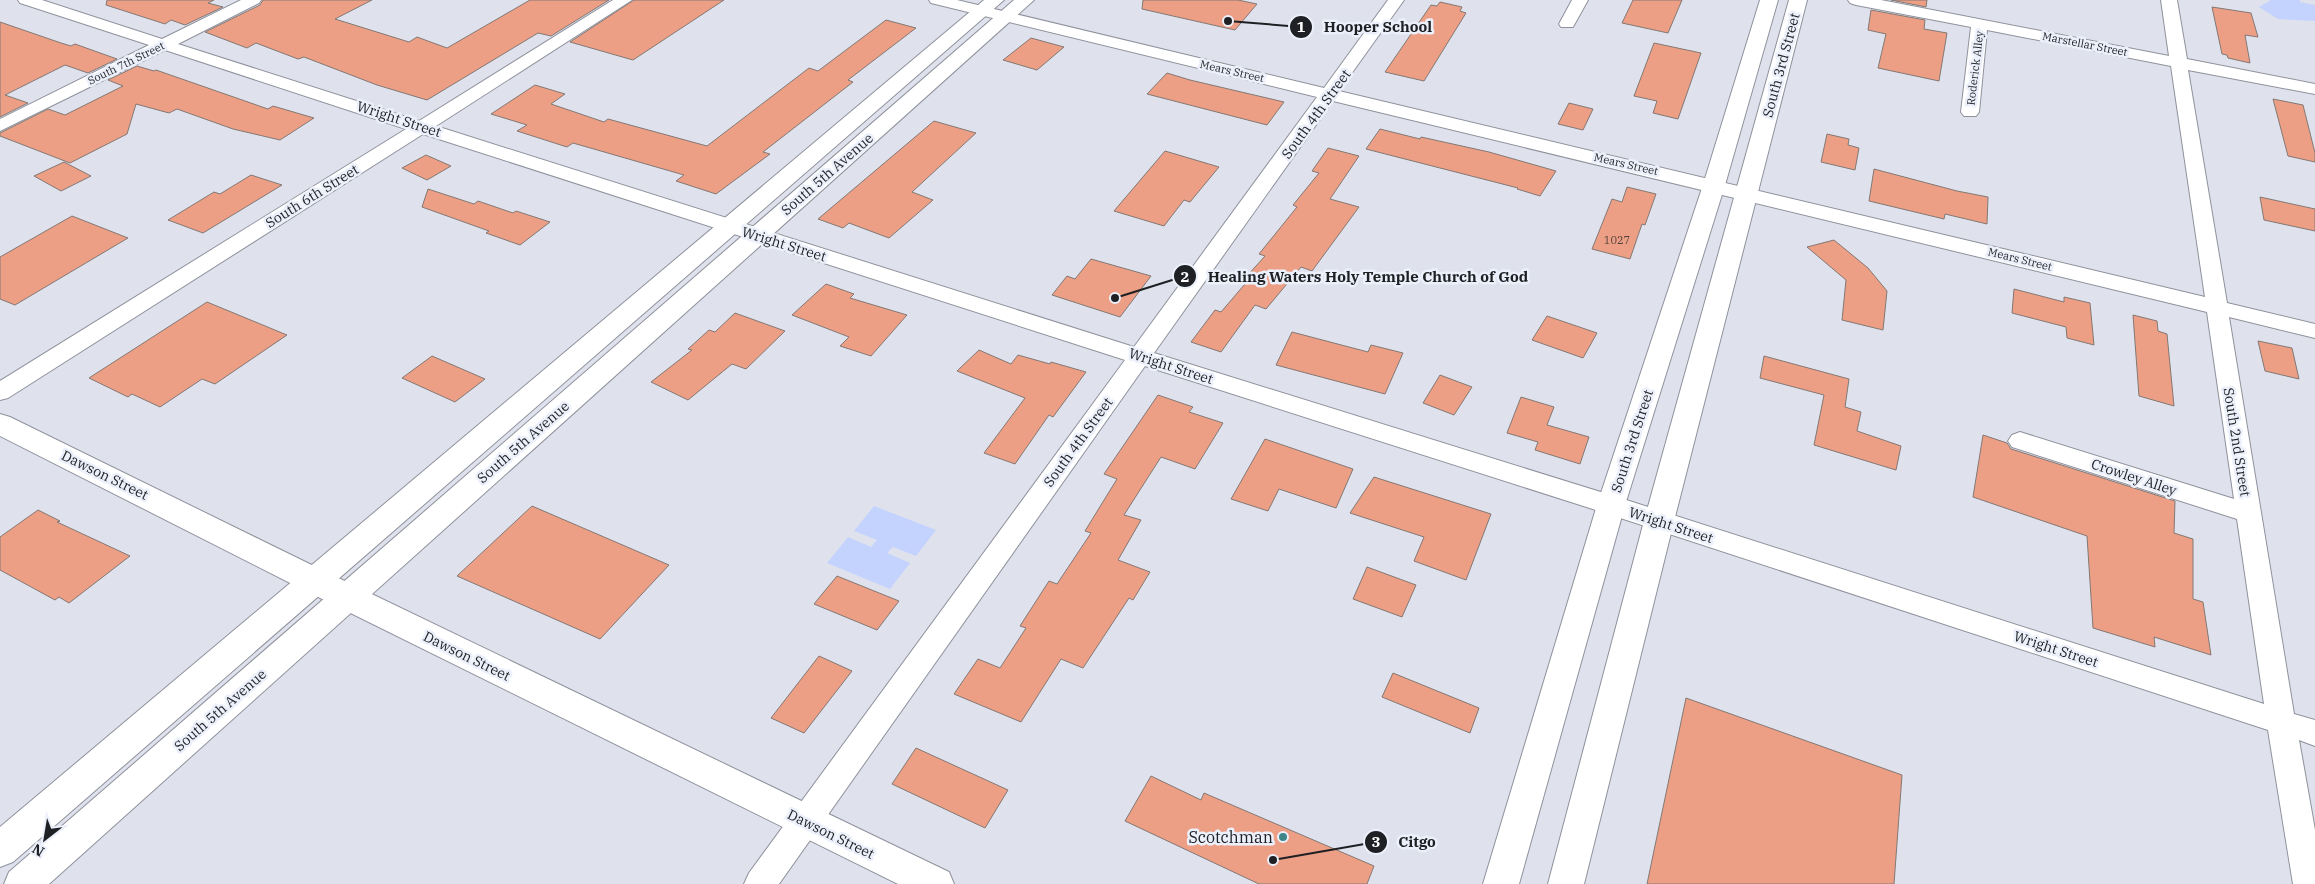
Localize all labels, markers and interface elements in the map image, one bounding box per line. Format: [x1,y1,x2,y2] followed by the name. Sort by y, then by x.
[1758,11,1804,119] street label: South 3rd Street
[1289,12,1442,42] callout: Hooper School
[1296,17,1306,36] text: 1
[1324,17,1432,36] text: Hooper School
[2041,29,2129,59] street label: Marstellar Street
[1963,30,1987,106] street label: Roderick Alley
[85,38,167,88] street label: South 7th Street
[1199,57,1265,85] street label: Mears Street
[1277,66,1355,162] street label: South 4th Street
[355,97,443,141] street label: Wright Street
[777,129,877,219] street label: South 5th Avenue
[1593,150,1659,178] street label: Mears Street
[262,160,362,232] street label: South 6th Street
[739,223,829,265] street label: Wright Street
[1604,233,1630,247] house number: 1027
[1987,244,2053,274] street label: Mears Street
[1173,261,1539,291] callout: Healing Waters Holy Temple Church of God
[1180,267,1190,286] text: 2
[1208,267,1529,286] text: Healing Waters Holy Temple Church of God
[1127,344,1215,388] street label: Wright Street
[2219,386,2255,498] street label: South 2nd Street
[1607,387,1657,495] street label: South 3rd Street
[1039,394,1117,490] street label: South 4th Street
[473,397,573,487] street label: South 5th Avenue
[59,446,151,504] street label: Dawson Street
[2089,455,2180,499] street label: Crowley Alley
[1627,503,1715,547] street label: Wright Street
[421,627,513,685] street label: Dawson Street
[2012,627,2100,671] street label: Wright Street
[170,665,270,755] street label: South 5th Avenue
[785,805,877,863] street label: Dawson Street
[20,814,70,864] north arrow
[1188,827,1273,847] place label: Scotchman
[1363,827,1446,857] callout: Citgo
[1277,831,1289,843] marker: Scotchman
[1371,832,1381,851] text: 3
[1398,832,1436,851] text: Citgo
[29,840,48,861] text: N

